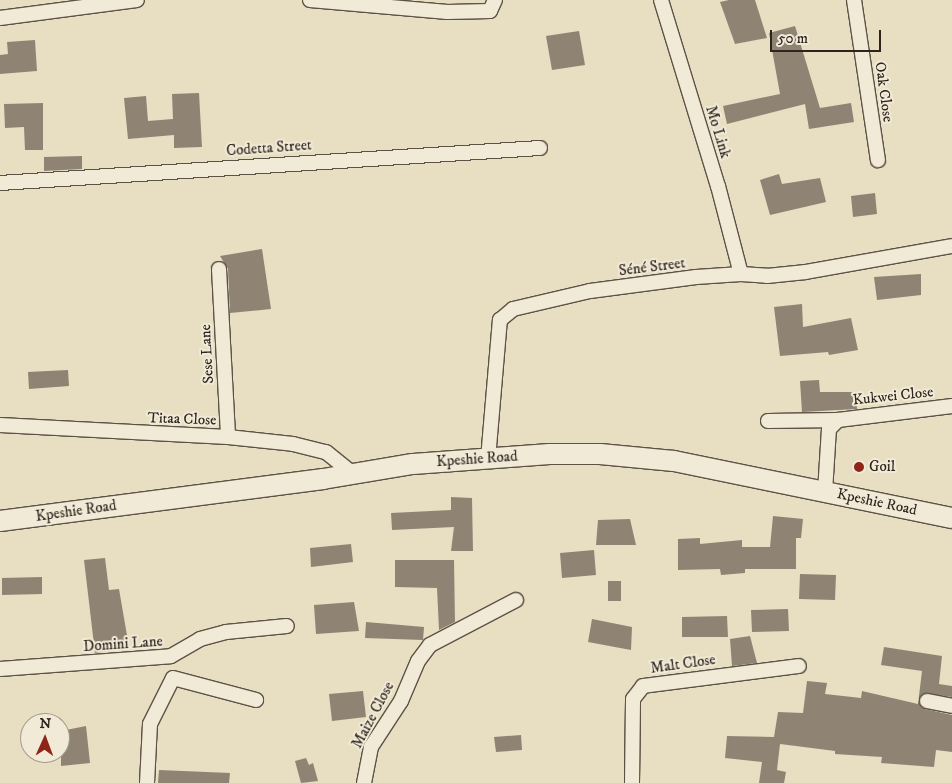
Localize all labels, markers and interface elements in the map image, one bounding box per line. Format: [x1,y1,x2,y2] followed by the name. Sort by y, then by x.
[772,20,883,52] scale bar
[778,29,808,48] text: 50 m
[871,61,897,123] street label: Oak Close
[702,104,734,160] street label: Mo Link
[226,136,312,160] street label: Codetta Street
[618,254,686,280] street label: Séné Street
[196,324,218,384] street label: Sese Lane
[852,383,934,409] street label: Kukwei Close
[147,409,217,429] street label: Titaa Close
[436,447,518,471] street label: Kpeshie Road
[869,458,895,476] place label: Goil
[853,461,865,473] marker: Goil
[835,485,919,519] street label: Kpeshie Road
[34,496,118,526] street label: Kpeshie Road
[83,632,163,656] street label: Domini Lane
[649,651,717,677] street label: Malt Close
[348,679,398,751] street label: Maize Close
[20,713,70,763] north arrow
[39,715,52,733] text: N

